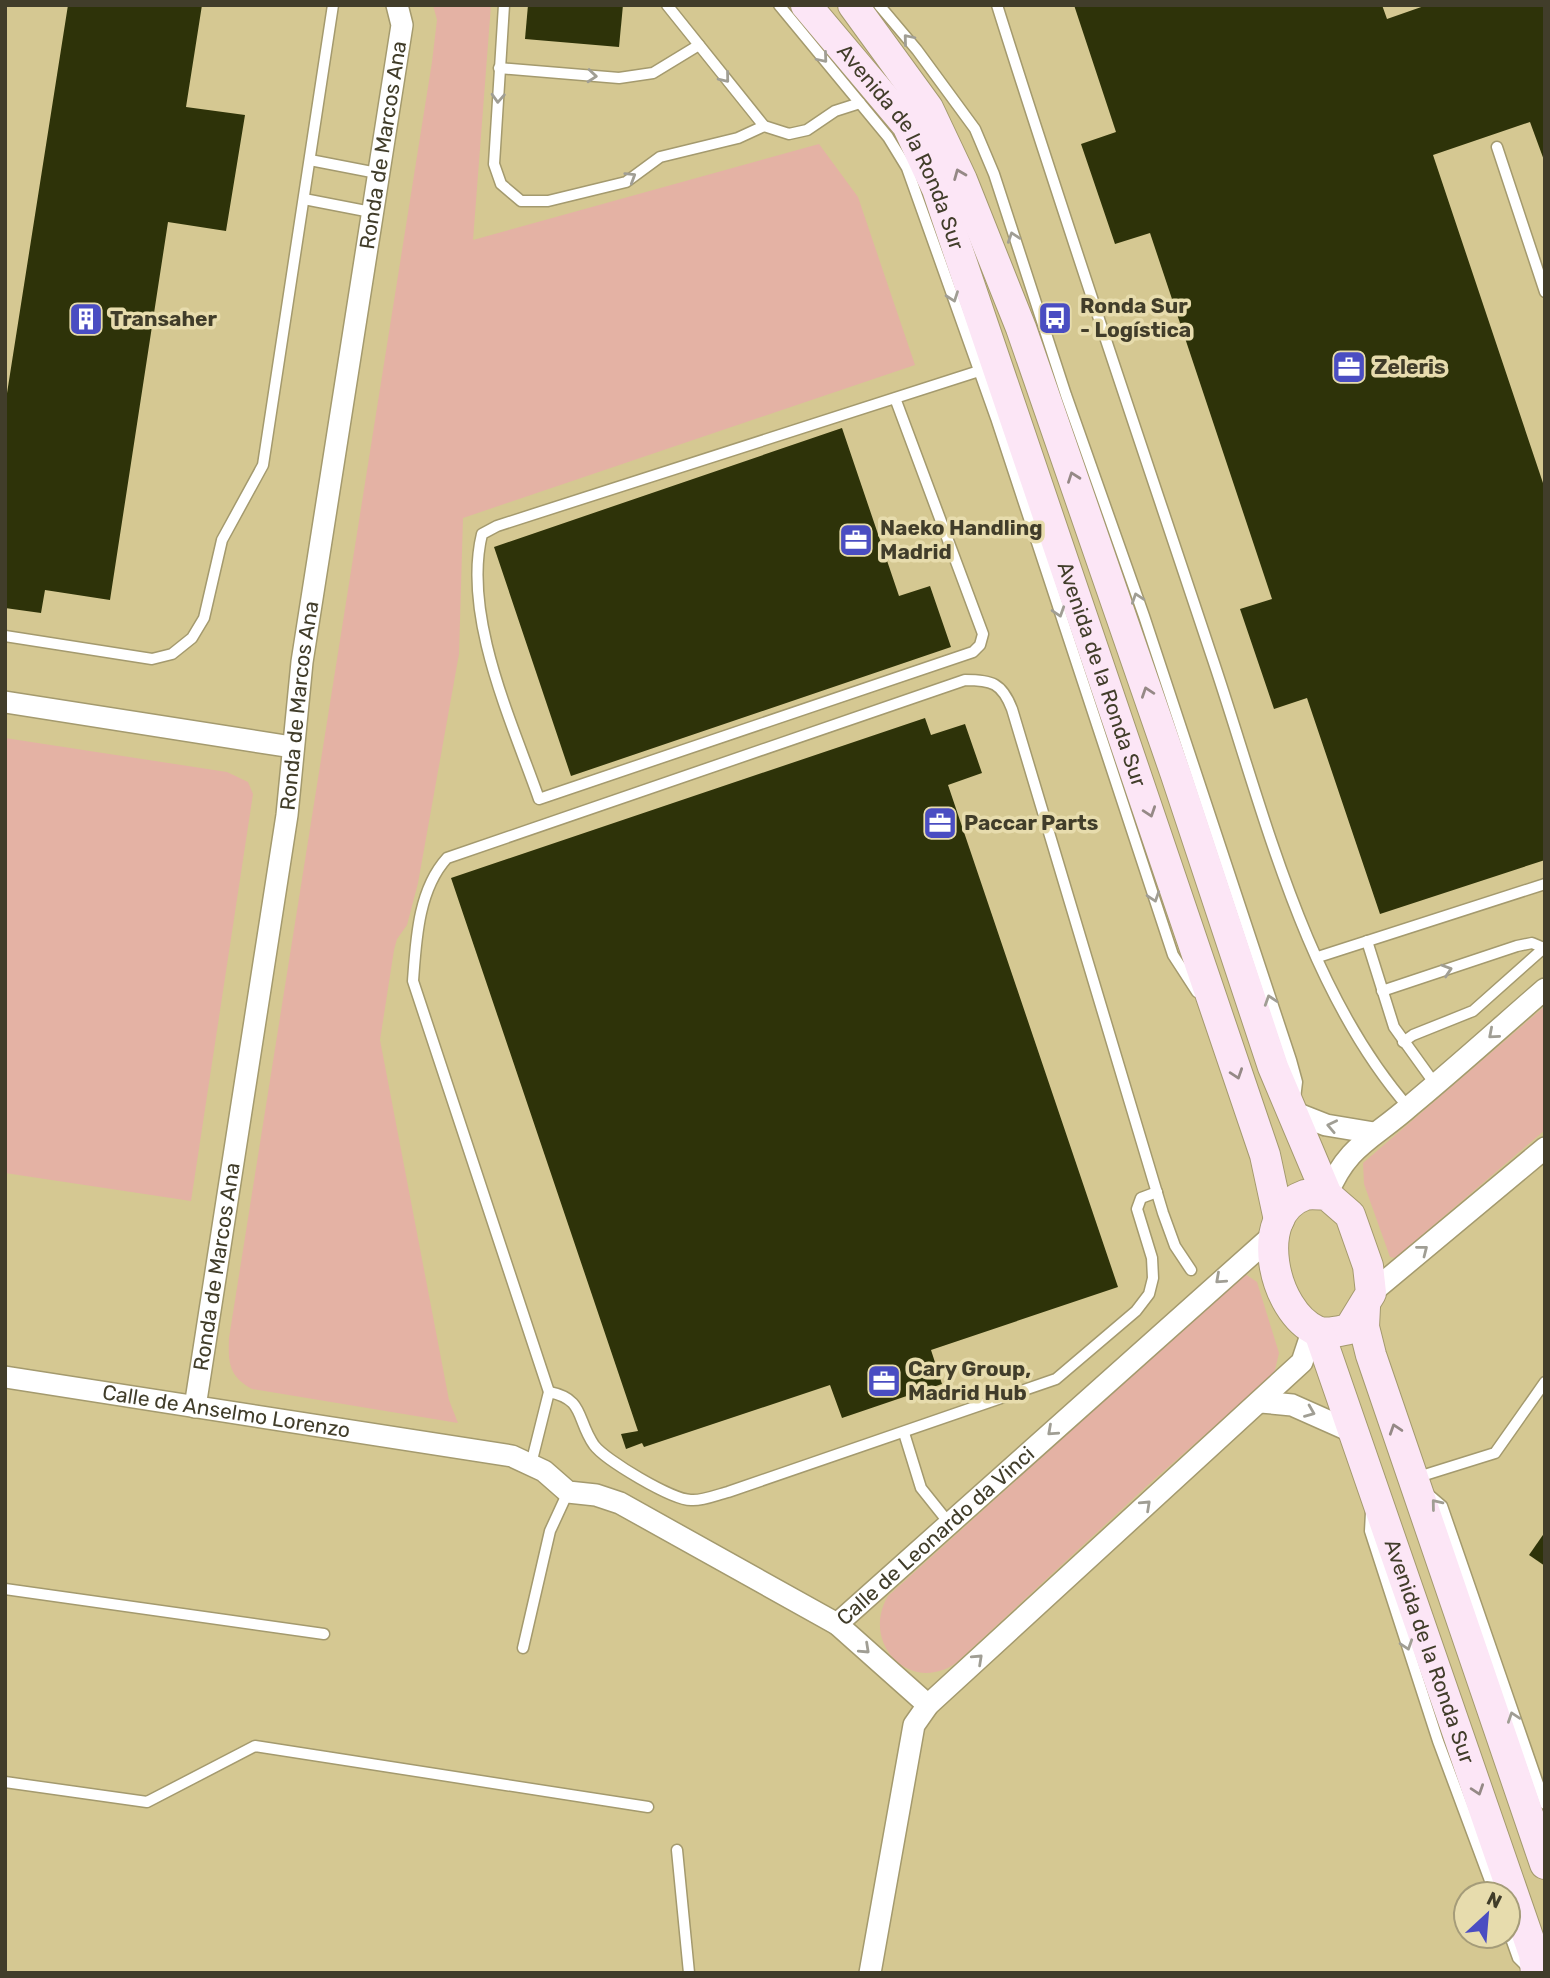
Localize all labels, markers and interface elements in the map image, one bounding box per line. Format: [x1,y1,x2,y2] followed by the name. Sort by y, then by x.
[904,35,916,48] one-way arrow
[354,39,411,251] street label: Ronda de Marcos Ana
[832,39,970,253] street label: Avenida de la Ronda Sur
[814,50,827,62] one-way arrow
[586,68,597,83] one-way arrow
[717,70,730,82] one-way arrow
[490,93,505,104] one-way arrow
[954,169,968,181] one-way arrow
[623,172,636,185] one-way arrow
[1007,232,1021,244] one-way arrow
[945,291,959,303] one-way arrow
[1080,293,1191,342] place label: Ronda Sur - Logística
[1036,299,1074,337] bus stop icon: Ronda Sur - Logística
[67,300,105,338] building icon: Transaher
[110,306,218,331] place label: Transaher
[1330,348,1368,386] office icon: Zeleris
[1374,354,1446,379] place label: Zeleris
[1067,472,1081,484] one-way arrow
[880,515,1043,564] place label: Naeko Handling Madrid
[837,521,875,559] office icon: Naeko Handling Madrid
[1052,558,1152,790] street label: Avenida de la Ronda Sur
[1131,592,1145,604] one-way arrow
[275,599,323,812] street label: Ronda de Marcos Ana
[1051,605,1065,617] one-way arrow
[1141,687,1155,699] one-way arrow
[921,804,959,842] office icon: Paccar Parts
[1142,805,1156,817] one-way arrow
[964,810,1098,835] place label: Paccar Parts
[1146,891,1160,903] one-way arrow
[1440,964,1452,978] one-way arrow
[1264,994,1279,1006] one-way arrow
[1489,1026,1502,1038] one-way arrow
[1229,1067,1243,1080] one-way arrow
[1326,1119,1338,1134] one-way arrow
[188,1161,245,1373] street label: Ronda de Marcos Ana
[1416,1245,1428,1258] one-way arrow
[1216,1270,1229,1283] one-way arrow
[908,1356,1031,1405] place label: Cary Group, Madrid Hub
[865,1362,903,1400] office icon: Cary Group, Madrid Hub
[101,1379,352,1443] street label: Calle de Anselmo Lorenzo
[1303,1403,1315,1417] one-way arrow
[1047,1423,1060,1435] one-way arrow
[1389,1423,1404,1435] one-way arrow
[831,1441,1039,1630] street label: Calle de Leonardo da Vinci
[1432,1499,1445,1511] one-way arrow
[1138,1500,1151,1513] one-way arrow
[1380,1536,1480,1767] street label: Avenida de la Ronda Sur
[1398,1638,1413,1650] one-way arrow
[856,1641,869,1654] one-way arrow
[970,1654,983,1667] one-way arrow
[1507,1711,1521,1723] one-way arrow
[1470,1783,1484,1795] one-way arrow
[1452,1880,1522,1950] north arrow
[1483,1887,1505,1914] text: N

